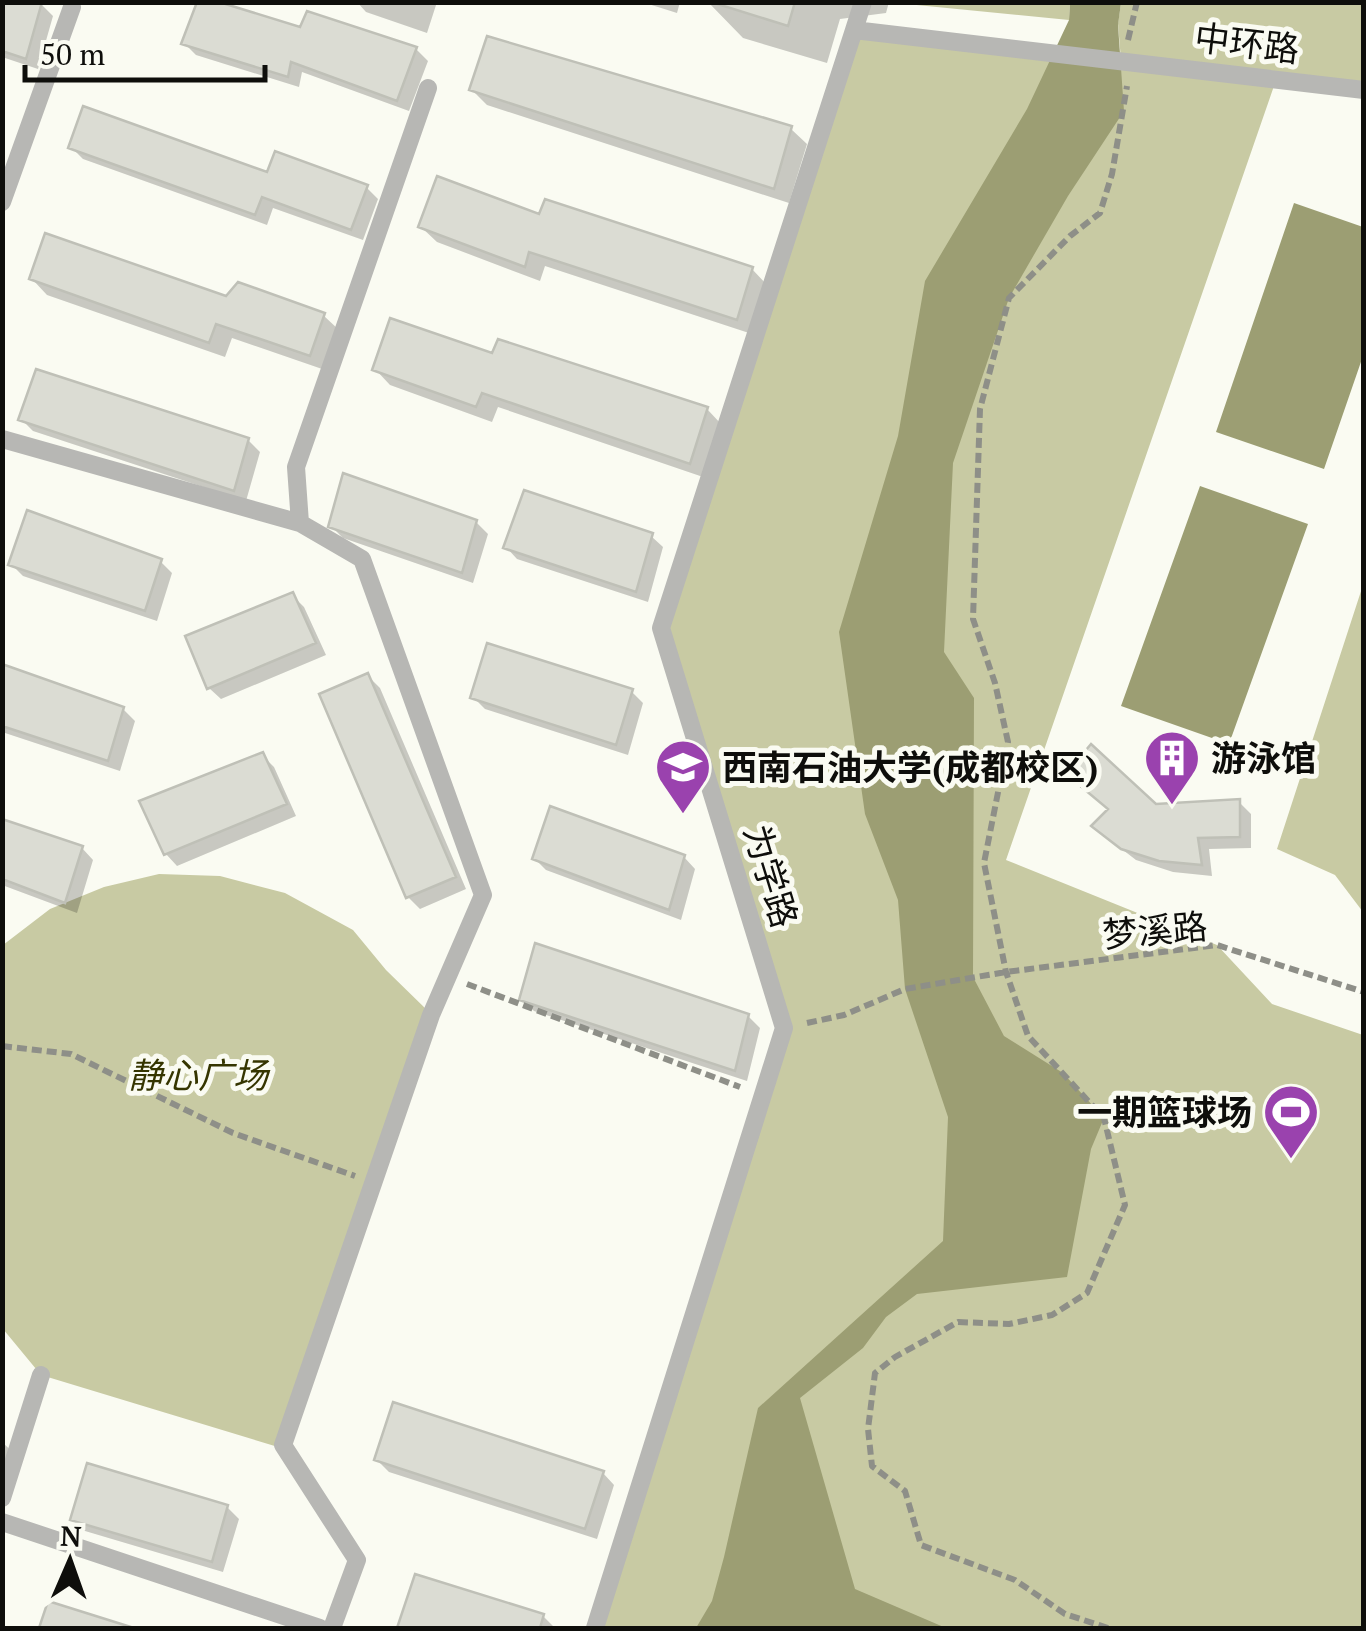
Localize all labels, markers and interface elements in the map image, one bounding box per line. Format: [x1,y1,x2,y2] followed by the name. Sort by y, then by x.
[1192,14,1302,72] street label: 中环路
[25,20,265,82] scale bar
[40,34,105,74] text: 50 m
[1142,728,1202,807] building icon: 游泳馆
[1211,735,1316,781] place label: 游泳馆
[653,737,713,816] school or university icon: 西南石油大学(成都校区)
[722,744,1098,790] place label: 西南石油大学(成都校区)
[734,819,808,933] street label: 为学路
[1101,903,1209,957] street label: 梦溪路
[128,1052,271,1098] park label: 静心广场
[1261,1082,1321,1161] sports icon: 一期篮球场
[1077,1089,1252,1135] place label: 一期篮球场
[20,1511,120,1611] north arrow
[60,1517,82,1554] text: N

